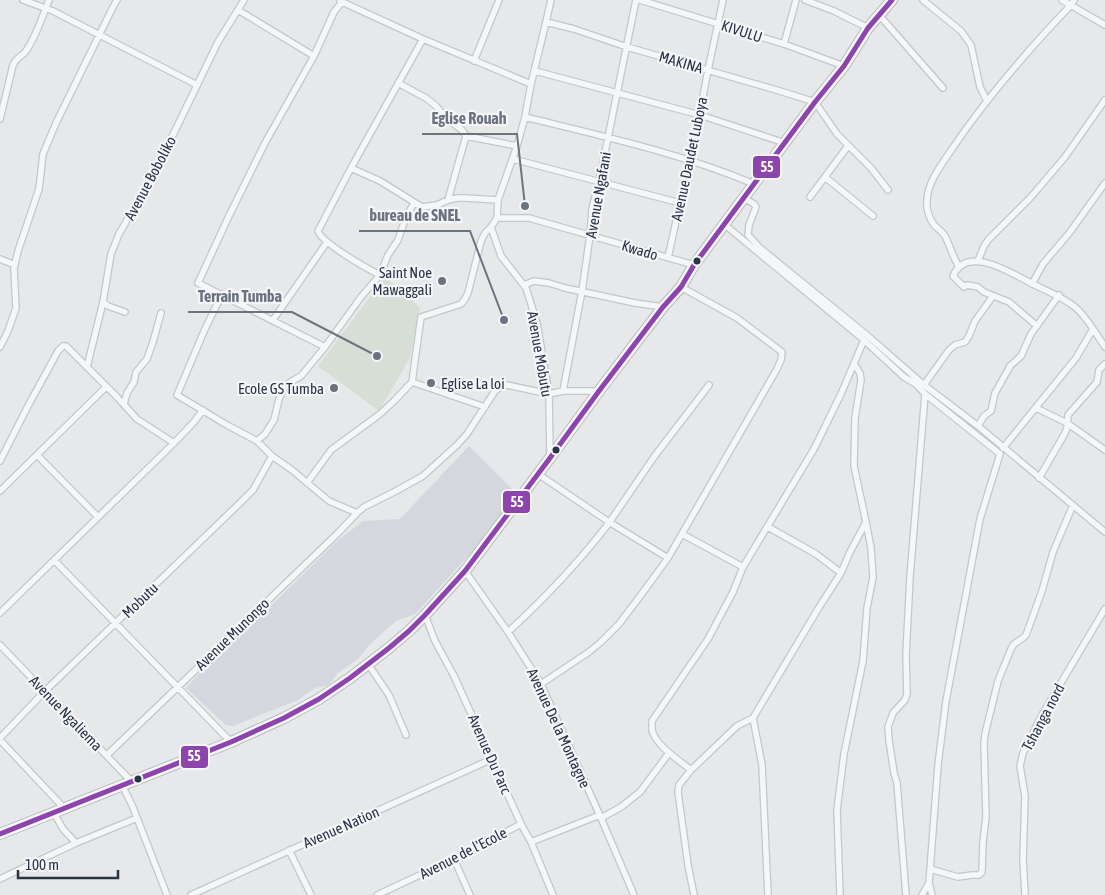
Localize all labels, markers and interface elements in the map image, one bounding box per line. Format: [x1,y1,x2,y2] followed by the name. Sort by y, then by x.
[719,16,765,46] street label: KIVULU
[657,48,705,77] street label: MAKINA
[668,95,710,223] street label: Avenue Daudet Luboya
[422,103,517,134] callout: Eglise Rouah
[431,109,507,127] text: Eglise Rouah
[121,133,179,223] street label: Avenue Boboliko
[582,150,614,240] street label: Avenue Ngafani
[752,155,781,179] line badge: 55
[760,159,774,175] text: 55
[359,200,470,231] callout: bureau de SNEL
[370,206,461,224] text: bureau de SNEL
[620,236,660,264] street label: Kwado
[692,256,702,266] unlabelled marker
[372,264,432,298] place label: Saint Noe Mawaggali
[436,275,448,287] marker: Saint Noe Mawaggali
[188,281,292,312] callout: Terrain Tumba
[198,287,282,305] text: Terrain Tumba
[524,310,556,398] street label: Avenue Mobutu
[441,375,505,392] place label: Eglise La loi
[425,377,437,389] marker: Eglise La loi
[238,380,324,397] place label: Ecole GS Tumba
[328,382,340,394] marker: Ecole GS Tumba
[551,445,561,455] unlabelled marker
[502,490,531,514] line badge: 55
[510,494,524,510] text: 55
[119,579,161,621] street label: Mobutu
[192,595,272,673] street label: Avenue Munongo
[524,665,594,791] street label: Avenue De la Montagne
[26,672,106,754] street label: Avenue Ngaliema
[1018,681,1068,753] street label: Tshanga nord
[465,712,515,797] street label: Avenue Du Parc
[180,745,209,769] line badge: 55
[187,748,201,764] text: 55
[133,774,143,784] unlabelled marker
[300,803,382,851] street label: Avenue Nation
[417,824,510,882] street label: Avenue de l'Ecole
[18,848,118,880] scale bar
[25,856,59,873] text: 100 m

